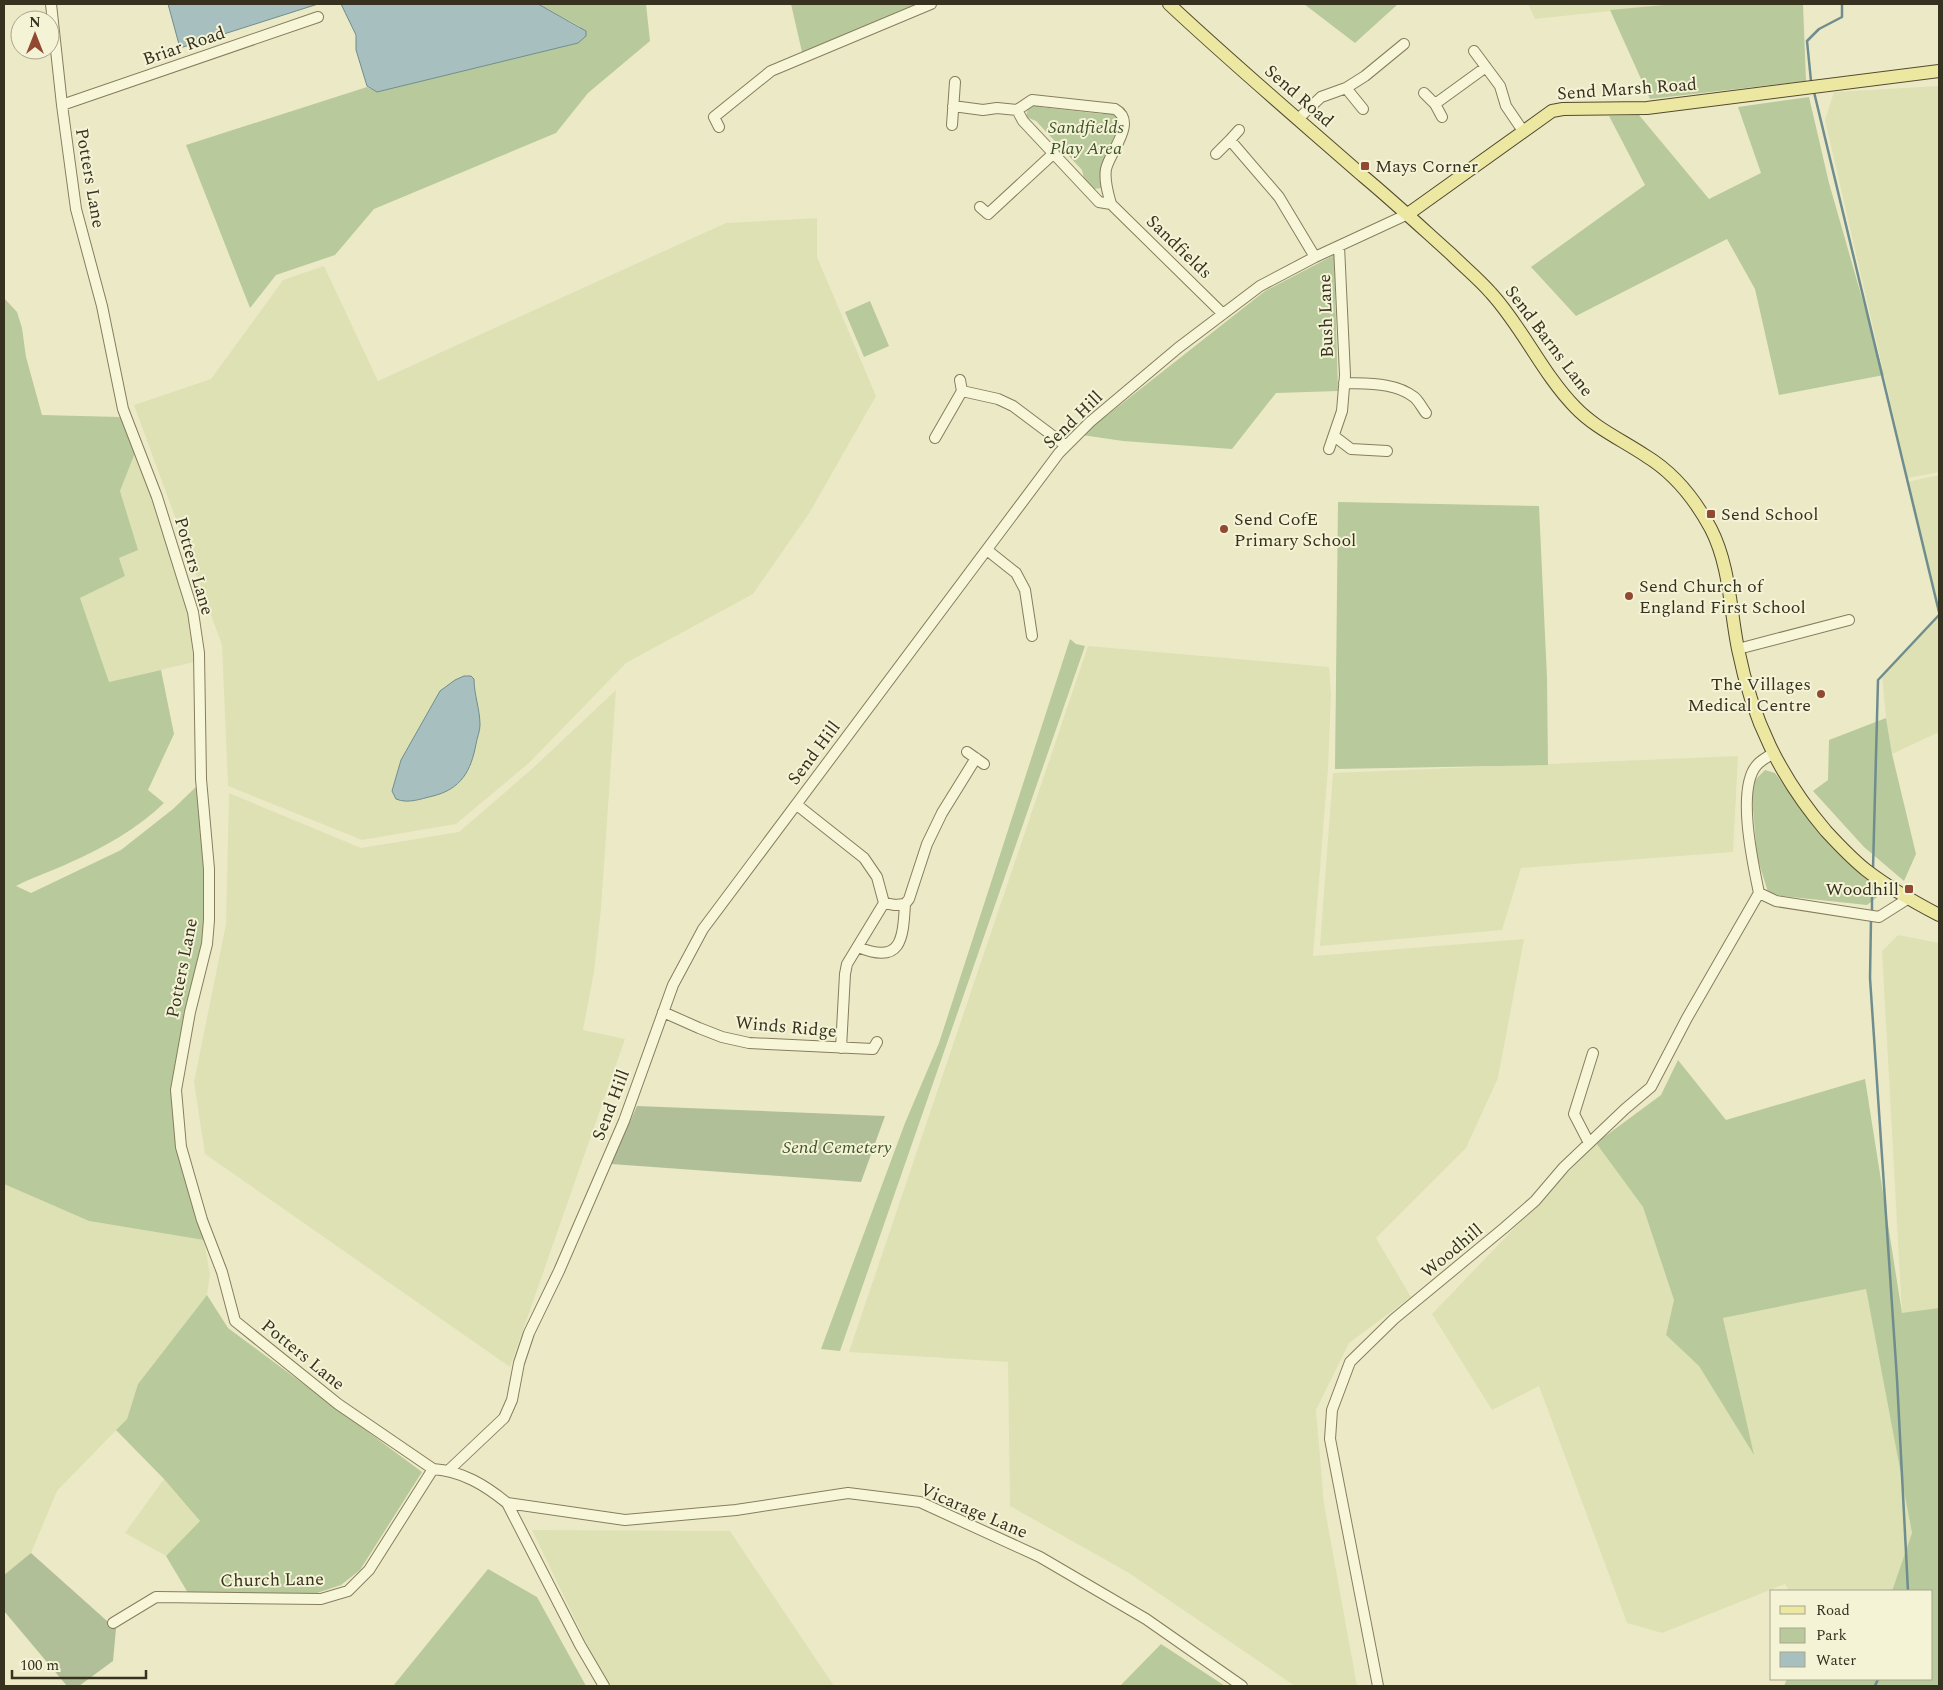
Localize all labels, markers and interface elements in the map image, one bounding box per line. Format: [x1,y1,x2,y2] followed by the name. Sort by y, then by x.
[10,10,60,60] north arrow
[29,12,41,33] text: N
[139,19,229,73] street label: Briar Road
[1258,58,1340,134] street label: Send Road
[1556,71,1698,107] street label: Send Marsh Road
[1048,114,1124,162] park label: Sandfields Play Area
[68,126,112,230] street label: Potters Lane
[1375,153,1478,180] place label: Mays Corner
[1359,160,1371,172] marker: Mays Corner
[1140,208,1218,286] street label: Sandfields
[1311,274,1341,358] street label: Bush Lane
[1498,280,1600,402] street label: Send Barns Lane
[1037,384,1109,456] street label: Send Hill
[1721,501,1819,528] place label: Send School
[1234,506,1356,554] place label: Send CofE Primary School
[1705,508,1717,520] marker: Send School
[167,514,221,618] street label: Potters Lane
[1218,523,1230,535] marker: Send CofE Primary School
[1639,573,1806,621] place label: Send Church of England First School
[1623,590,1635,602] marker: Send Church of England First School
[1688,671,1811,719] place label: The Villages Medical Centre
[1815,688,1827,700] marker: The Villages Medical Centre
[781,715,847,791] street label: Send Hill
[1825,876,1899,903] place label: Woodhill
[1903,883,1915,895] marker: Woodhill
[159,916,205,1020] street label: Potters Lane
[734,1009,838,1045] street label: Winds Ridge
[585,1065,637,1145] street label: Send Hill
[782,1134,892,1161] park label: Send Cemetery
[1415,1217,1489,1285] street label: Woodhill
[255,1313,351,1397] street label: Potters Lane
[916,1476,1032,1546] street label: Vicarage Lane
[220,1566,324,1594] street label: Church Lane
[1770,1590,1933,1680] legend
[1816,1599,1850,1622] text: Road
[1816,1624,1847,1647] text: Park
[12,1648,146,1680] scale bar
[1816,1649,1856,1672] text: Water
[20,1654,59,1677] text: 100 m

